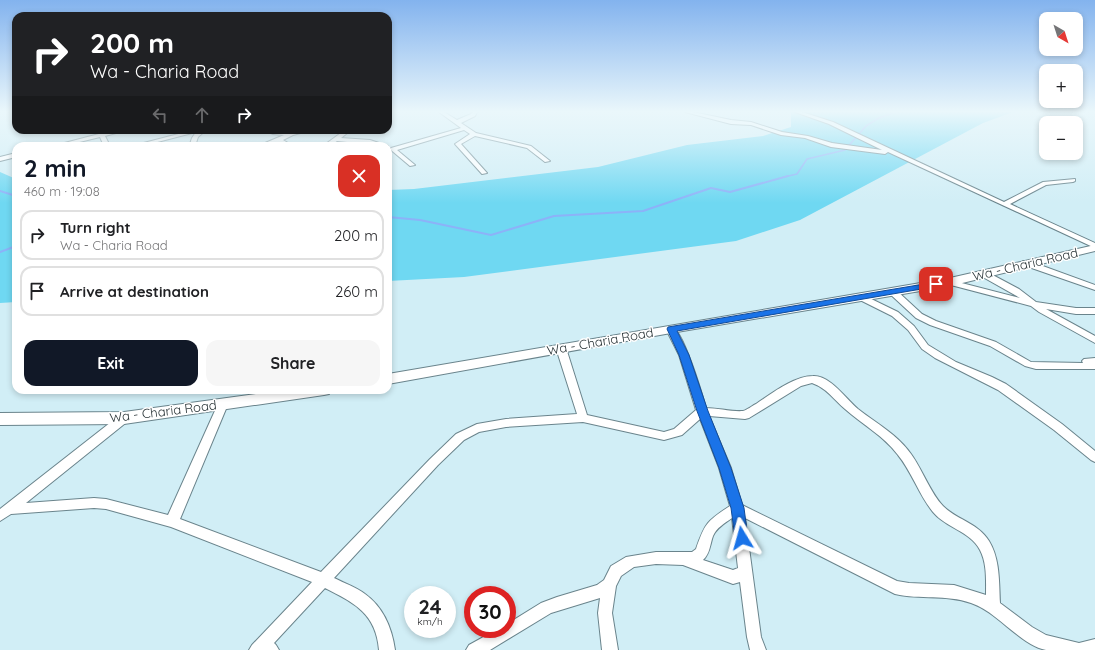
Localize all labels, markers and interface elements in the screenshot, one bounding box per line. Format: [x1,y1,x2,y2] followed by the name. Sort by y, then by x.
[1039,12,1083,56] north arrow
[1039,12,1083,160] map controls
[90,25,174,60] text: 200 m
[24,28,76,80] icon: right
[90,60,239,83] text: Wa - Charia Road
[1039,64,1083,108] button: +
[149,104,171,126] icon: left
[191,104,213,126] icon: ahead
[233,104,255,126] icon: right
[1039,116,1083,160] button: −
[24,153,86,183] text: 2 min
[338,155,380,197] button: close
[24,183,100,199] text: 460 m · 19:08
[60,218,131,237] text: Turn right
[26,224,48,246] icon: right
[334,226,378,245] text: 200 m
[60,237,168,253] text: Wa - Charia Road
[971,244,1079,284] street label: Wa - Charia Road
[919,267,953,301] pin
[925,273,947,295] icon: arrive
[26,280,48,302] icon: arrive
[60,282,209,301] text: Arrive at destination
[335,282,378,301] text: 260 m
[546,324,654,358] street label: Wa - Charia Road
[24,340,198,386] button: Exit
[206,340,380,386] button: Share
[109,396,217,426] street label: Wa - Charia Road
[721,517,763,559] position arrow
[464,586,516,638] speed limit sign: 30
[418,594,442,619] text: 24
[417,615,443,628] text: km/h

